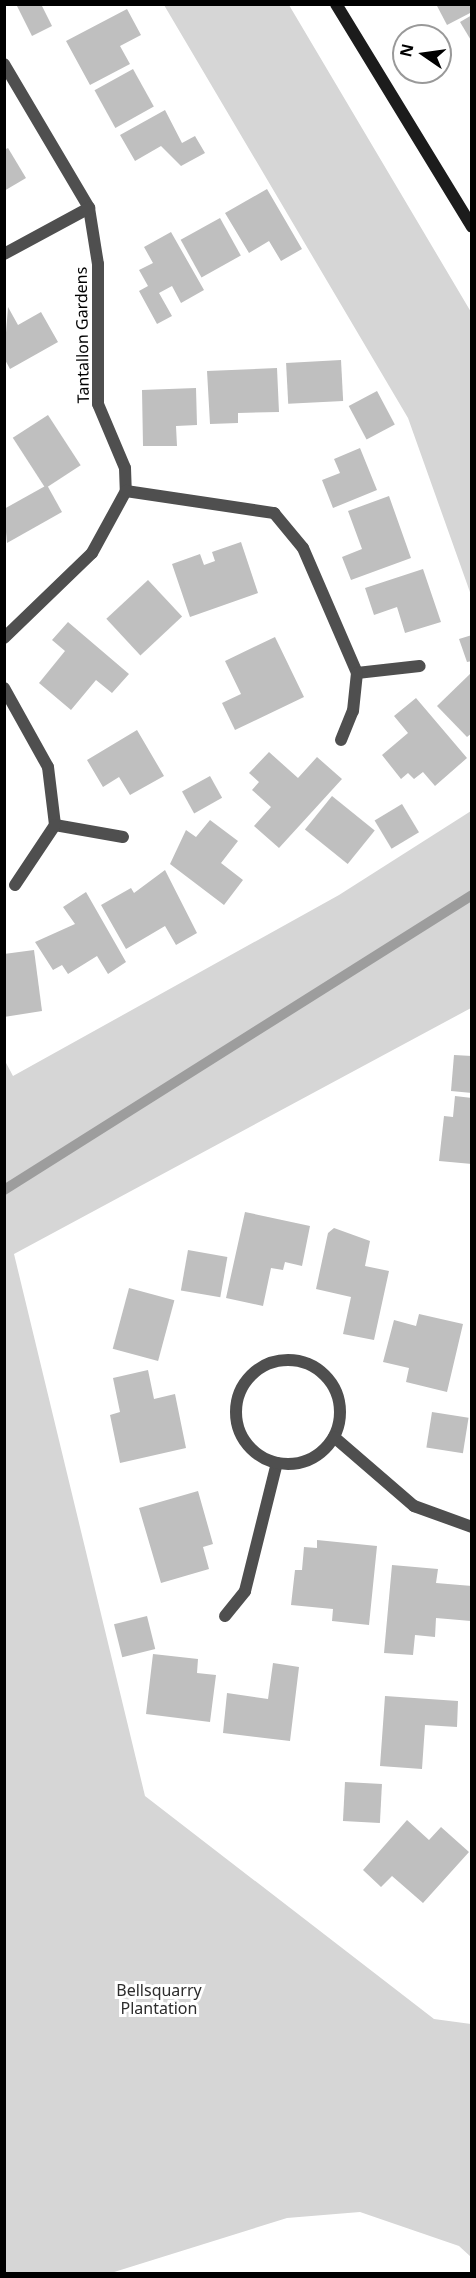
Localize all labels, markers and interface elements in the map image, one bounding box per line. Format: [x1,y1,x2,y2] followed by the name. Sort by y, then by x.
[392,24,452,84] north arrow
[394,42,419,59] text: N
[71,267,93,403] street label: Tantallon Gardens
[116,1980,202,2018] park label: Bellsquarry Plantation

